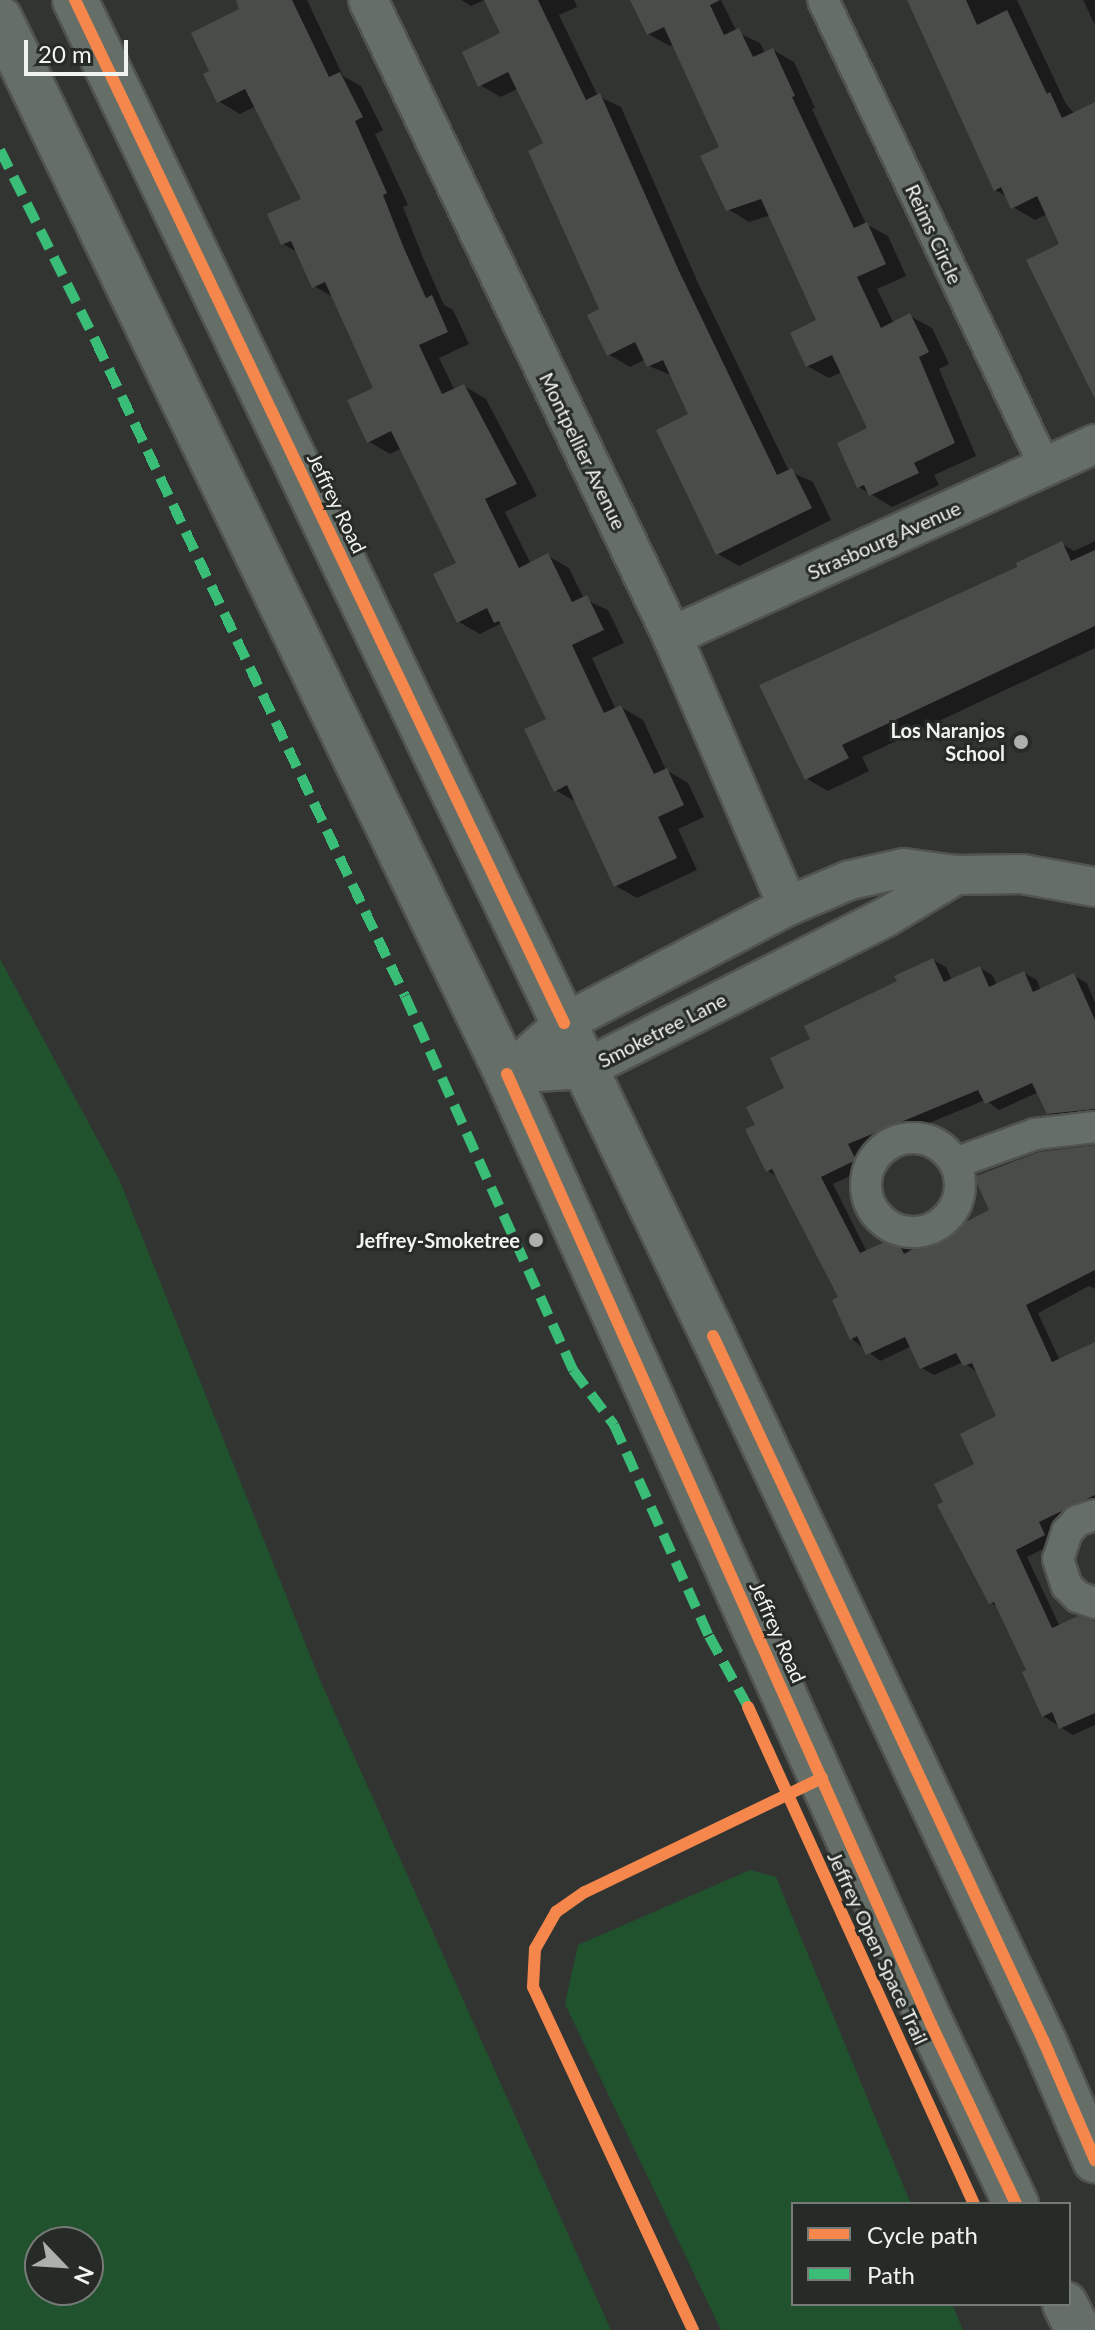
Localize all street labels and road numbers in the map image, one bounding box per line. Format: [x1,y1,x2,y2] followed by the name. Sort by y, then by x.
[900,180,968,288] street label: Reims Circle
[534,368,632,534] street label: Montpellier Avenue
[302,449,372,557] street label: Jeffrey Road
[803,495,965,585] street label: Strasbourg Avenue
[594,987,730,1073] street label: Smoketree Lane
[745,1577,811,1687] street label: Jeffrey Road
[822,1847,934,2049] street label: Jeffrey Open Space Trail

